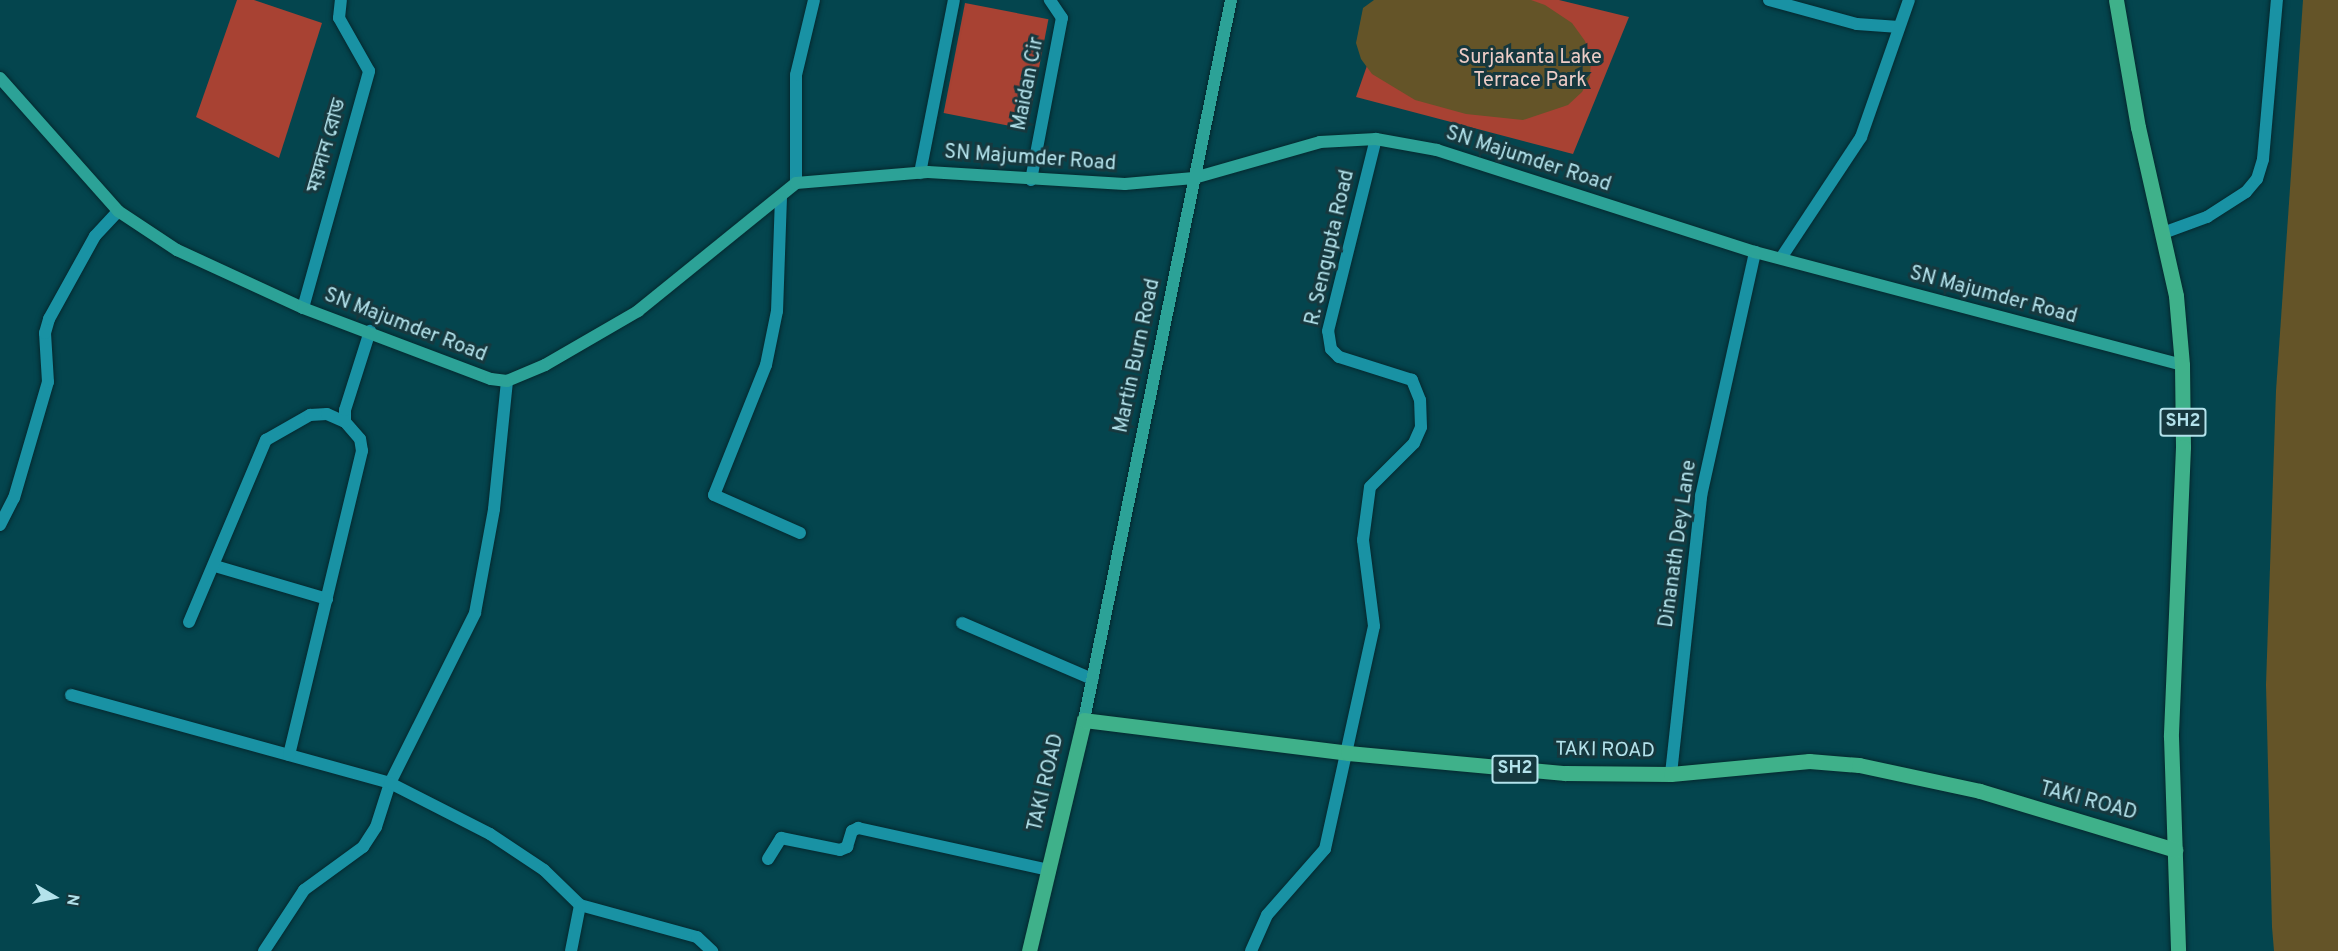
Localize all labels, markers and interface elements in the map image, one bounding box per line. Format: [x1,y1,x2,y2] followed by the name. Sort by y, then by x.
[1008,35,1050,133] street label: Maidan Cir
[1458,47,1602,94] park label: Surjakanta Lake Terrace Park
[303,96,353,196] street label: ময়দান রোড
[1442,122,1614,198] street label: SN Majumder Road
[943,141,1117,177] street label: SN Majumder Road
[1301,168,1361,328] street label: R. Sengupta Road
[1907,262,2079,330] street label: SN Majumder Road
[1110,277,1166,435] street label: Martin Burn Road
[320,284,490,368] street label: SN Majumder Road
[2159,407,2207,437] road number: SH2
[1655,459,1703,629] street label: Dinanath Dey Lane
[1024,732,1070,834] street label: TAKI ROAD
[1555,738,1655,764] street label: TAKI ROAD
[1491,754,1539,784] road number: SH2
[2037,777,2139,827] street label: TAKI ROAD
[24,867,84,927] north arrow
[61,893,83,907] text: N

